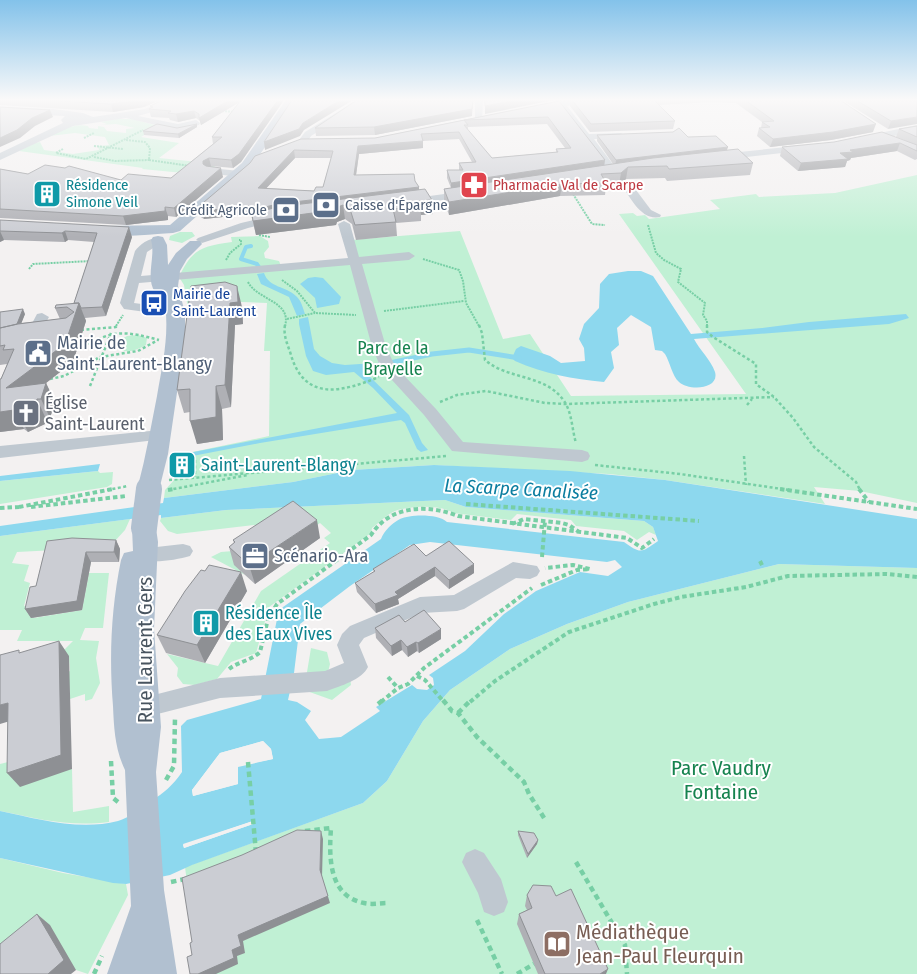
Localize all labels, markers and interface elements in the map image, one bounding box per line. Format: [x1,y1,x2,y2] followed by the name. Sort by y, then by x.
[459,170,489,200] pharmacy icon: Pharmacie Val de Scarpe
[66,176,138,211] place label: Résidence Simone Veil
[493,176,643,194] place label: Pharmacie Val de Scarpe
[32,179,62,209] building icon: Résidence Simone Veil
[311,190,341,220] bank icon: Caisse d'Épargne
[271,195,301,225] bank icon: Crédit Agricole
[345,196,448,214] place label: Caisse d'Épargne
[178,201,267,219] place label: Crédit Agricole
[173,285,256,320] place label: Mairie de Saint-Laurent
[139,288,169,318] bus stop icon: Mairie de Saint-Laurent
[57,332,212,375] place label: Mairie de Saint-Laurent-Blangy
[357,337,429,380] park label: Parc de la Brayelle
[23,338,53,368] public building icon: Mairie de Saint-Laurent-Blangy
[45,391,145,435] place label: Église Saint-Laurent
[11,398,41,428] church icon: Église Saint-Laurent
[167,450,197,480] building icon: Saint-Laurent-Blangy
[201,454,356,476] place label: Saint-Laurent-Blangy
[444,473,598,505] water label: La Scarpe Canalisée
[240,541,270,571] office icon: Scénario-Ara
[274,545,368,567] place label: Scénario-Ara
[132,577,158,723] street label: Rue Laurent Gers
[225,602,333,645] place label: Résidence Île des Eaux Vives
[191,608,221,638] building icon: Résidence Île des Eaux Vives
[671,755,772,805] park label: Parc Vaudry Fontaine
[576,919,744,969] place label: Médiathèque Jean-Paul Fleurquin
[542,929,572,959] library icon: Médiathèque Jean-Paul Fleurquin

